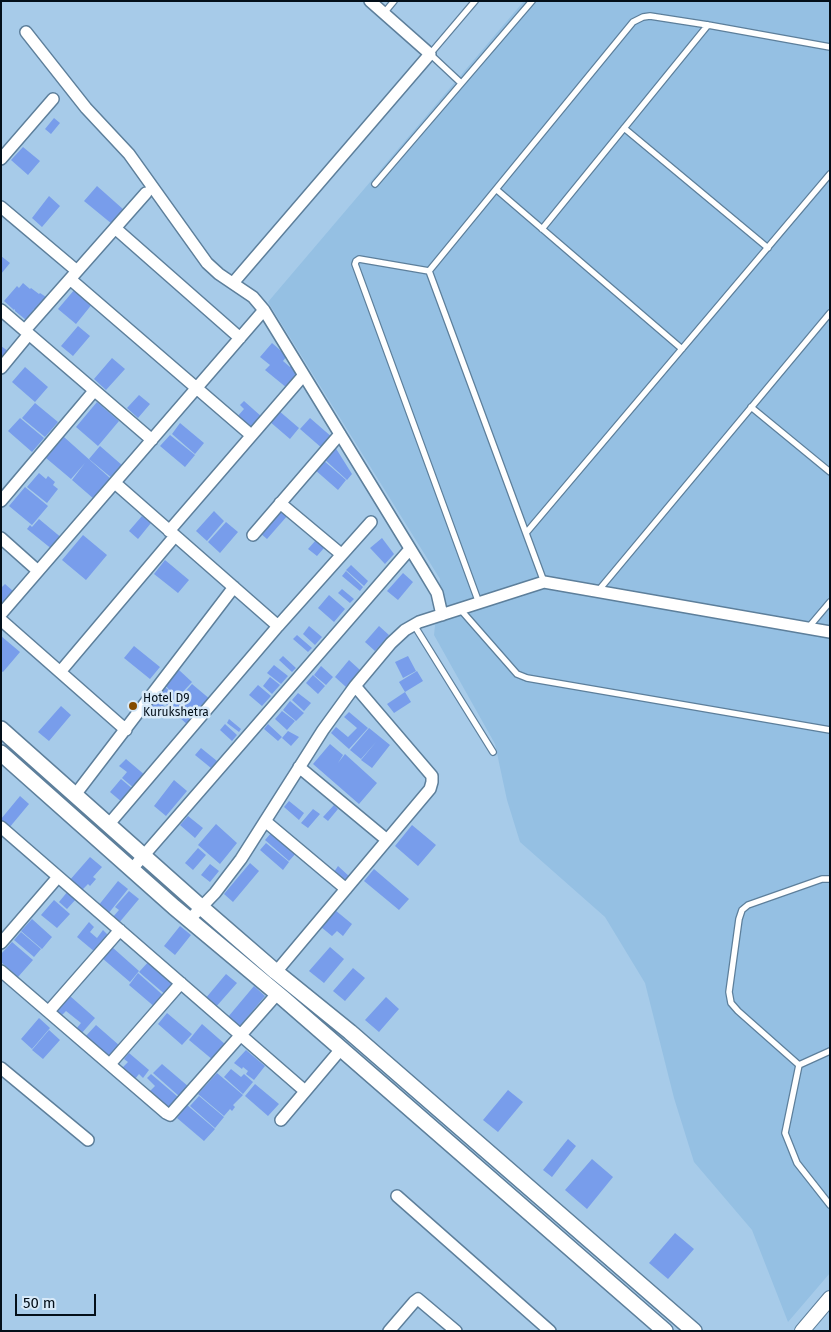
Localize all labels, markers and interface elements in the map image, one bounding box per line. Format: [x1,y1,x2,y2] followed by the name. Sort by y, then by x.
[143,692,209,720] place label: Hotel D9 Kurukshetra
[127,700,139,712] marker: Hotel D9 Kurukshetra
[18,1284,99,1316] scale bar
[23,1294,56,1312] text: 50 m

